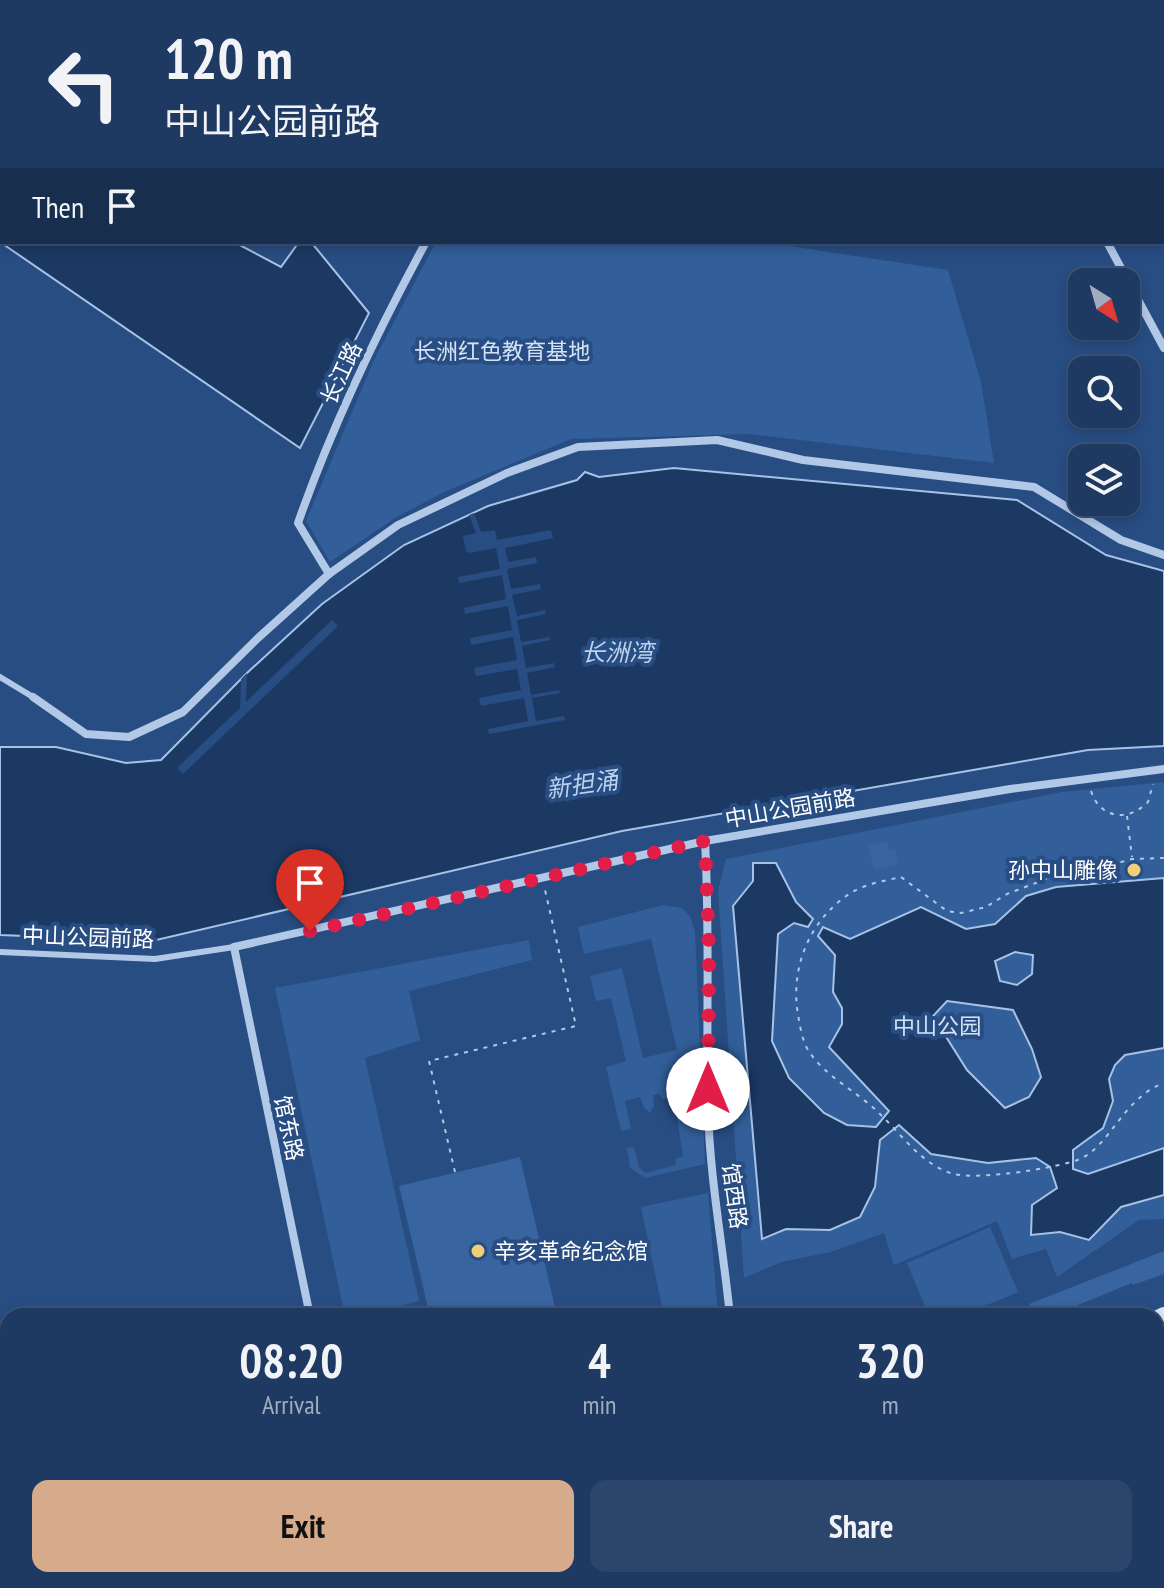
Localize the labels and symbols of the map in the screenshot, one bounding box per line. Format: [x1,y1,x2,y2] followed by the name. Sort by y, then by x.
[1068,268,1140,340] north arrow
[314,337,368,409] street label: 长江路
[414,337,590,365] park label: 长洲红色教育基地
[581,637,657,668] water label: 长洲湾
[544,764,623,805] water label: 新担涌
[723,783,857,833] street label: 中山公园前路
[276,849,344,931] pin
[1008,856,1118,884] place label: 孙中山雕像
[1125,861,1143,879] marker: 孙中山雕像
[22,921,154,953] street label: 中山公园前路
[893,1012,981,1040] park label: 中山公园
[666,1047,750,1131] position arrow
[268,1093,310,1163] street label: 馆东路
[717,1161,753,1231] street label: 馆西路
[494,1237,648,1265] place label: 辛亥革命纪念馆
[469,1242,487,1260] marker: 辛亥革命纪念馆

